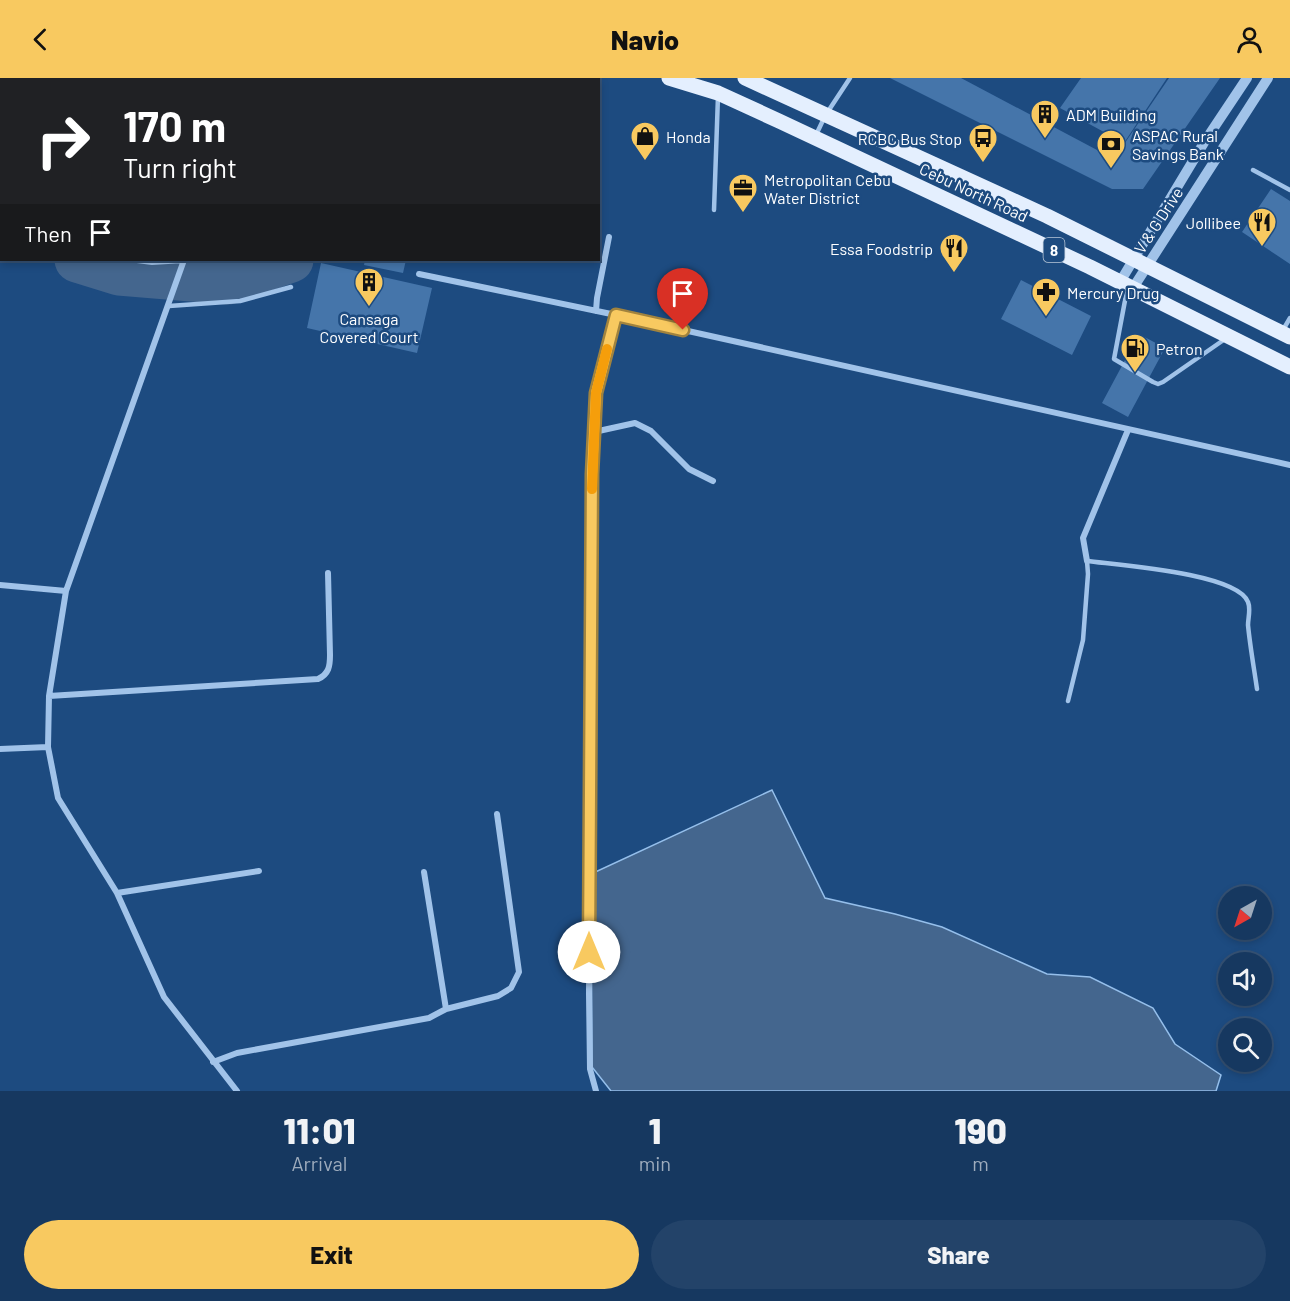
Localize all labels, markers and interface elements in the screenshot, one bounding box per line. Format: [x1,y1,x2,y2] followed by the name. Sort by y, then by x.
[24,23,57,56] icon: back
[611,23,679,55] text: Navio
[1233,23,1266,56] icon: person
[1029,98,1061,140] building icon: ADM Building
[123,100,226,150] text: 170 m
[24,102,102,180] icon: right
[1066,105,1156,124] place label: ADM Building
[629,120,661,162] shop icon: Honda
[967,122,999,164] bus stop icon: RCBC Bus Stop
[1132,126,1224,163] place label: ASPAC Rural Savings Bank
[666,127,711,146] place label: Honda
[1095,128,1127,170] bank icon: ASPAC Rural Savings Bank
[858,129,962,148] place label: RCBC Bus Stop
[123,151,237,183] text: Turn right
[917,159,1031,225] street label: Cebu North Road
[764,170,891,207] place label: Metropolitan Cebu Water District
[727,172,759,214] office icon: Metropolitan Cebu Water District
[1130,183,1186,257] street label: V & G Drive
[1246,206,1278,248] restaurant icon: Jollibee
[1186,213,1241,232] place label: Jollibee
[84,216,117,249] icon: arrive
[24,220,72,246] text: Then
[938,232,970,274] restaurant icon: Essa Foodstrip
[1044,238,1064,262] road number: 8
[830,239,933,258] place label: Essa Foodstrip
[353,266,385,308] building icon: Cansaga Covered Court
[657,268,708,330] pin
[1030,276,1062,318] pharmacy icon: Mercury Drug
[666,277,699,310] icon: arrive
[1067,283,1159,302] place label: Mercury Drug
[319,309,419,346] place label: Cansaga Covered Court
[1119,332,1151,374] fuel station icon: Petron
[1156,339,1203,358] place label: Petron
[1218,886,1272,940] north arrow
[1218,886,1272,1072] map controls
[557,920,621,984] position arrow
[1218,952,1272,1006] button: sound
[1218,1018,1272,1072] button: search
[283,1108,356,1151] text: 11:01
[649,1108,661,1151] text: 1
[954,1108,1007,1151] text: 190
[291,1151,347,1175] text: Arrival
[639,1151,671,1175] text: min
[972,1151,989,1175] text: m
[24,1220,639,1289] button: Exit
[651,1220,1266,1289] button: Share

